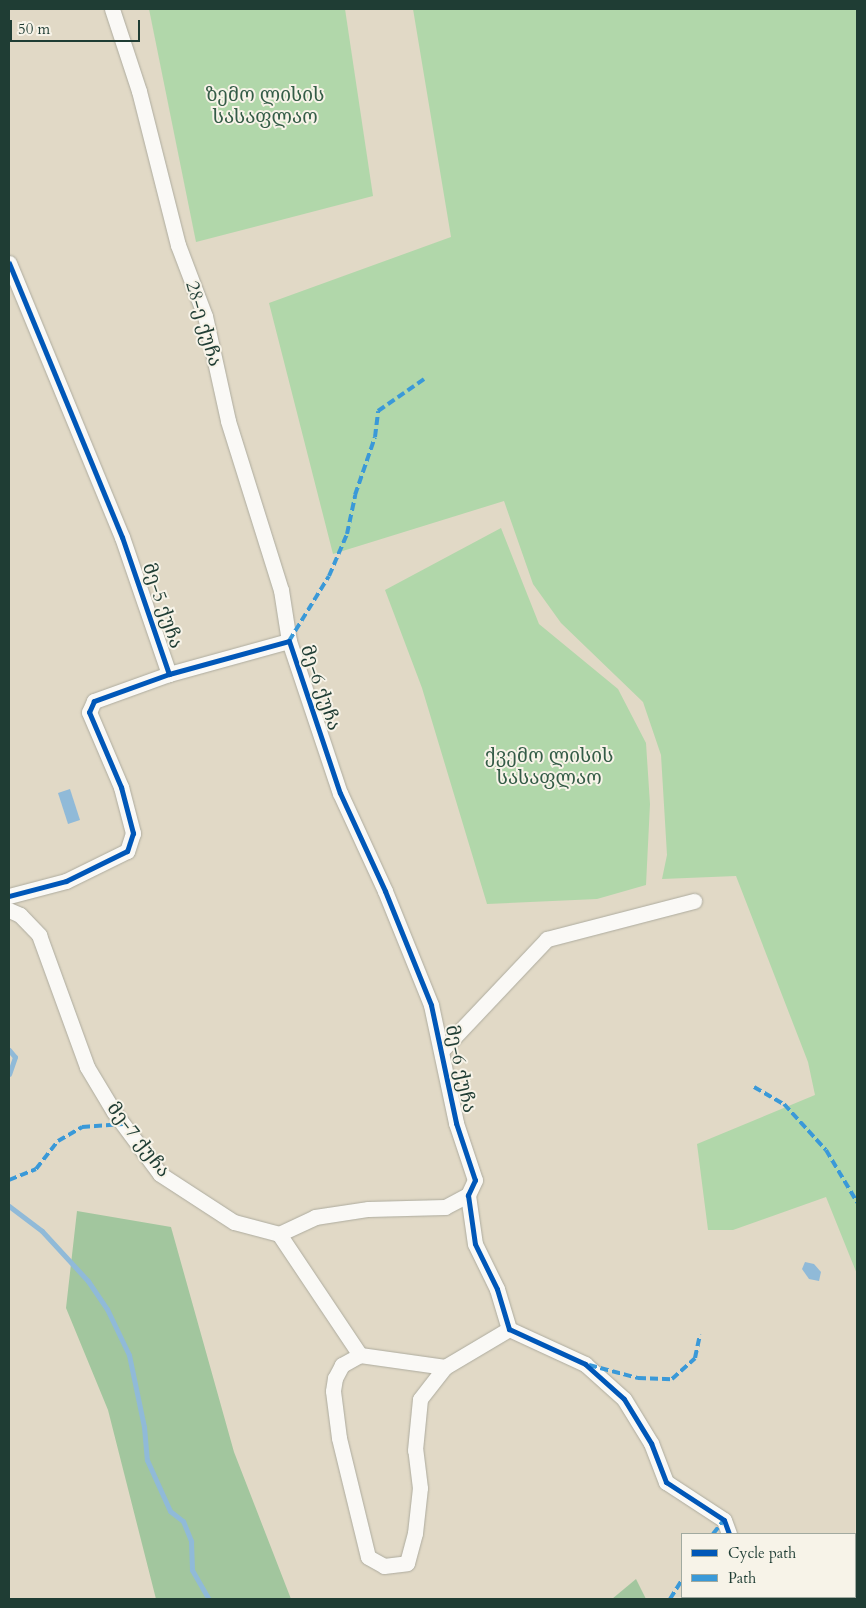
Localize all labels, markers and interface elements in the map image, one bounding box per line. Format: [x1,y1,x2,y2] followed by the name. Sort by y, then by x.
[12,10,142,42] scale bar
[18,19,50,39] text: 50 m
[206,85,324,129] park label: ზემო ლისის სასაფლაო
[180,279,226,369] street label: 28-ე ქუჩა
[137,560,187,652] street label: მე-5 ქუჩა
[295,642,345,734] street label: მე-6 ქუჩა
[485,746,613,790] park label: ქვემო ლისის სასაფლაო
[440,1023,480,1115] street label: მე-6 ქუჩა
[102,1098,174,1182] street label: მე-7 ქუჩა
[681,1533,856,1598] legend
[728,1543,796,1563] text: Cycle path
[728,1568,756,1588] text: Path

